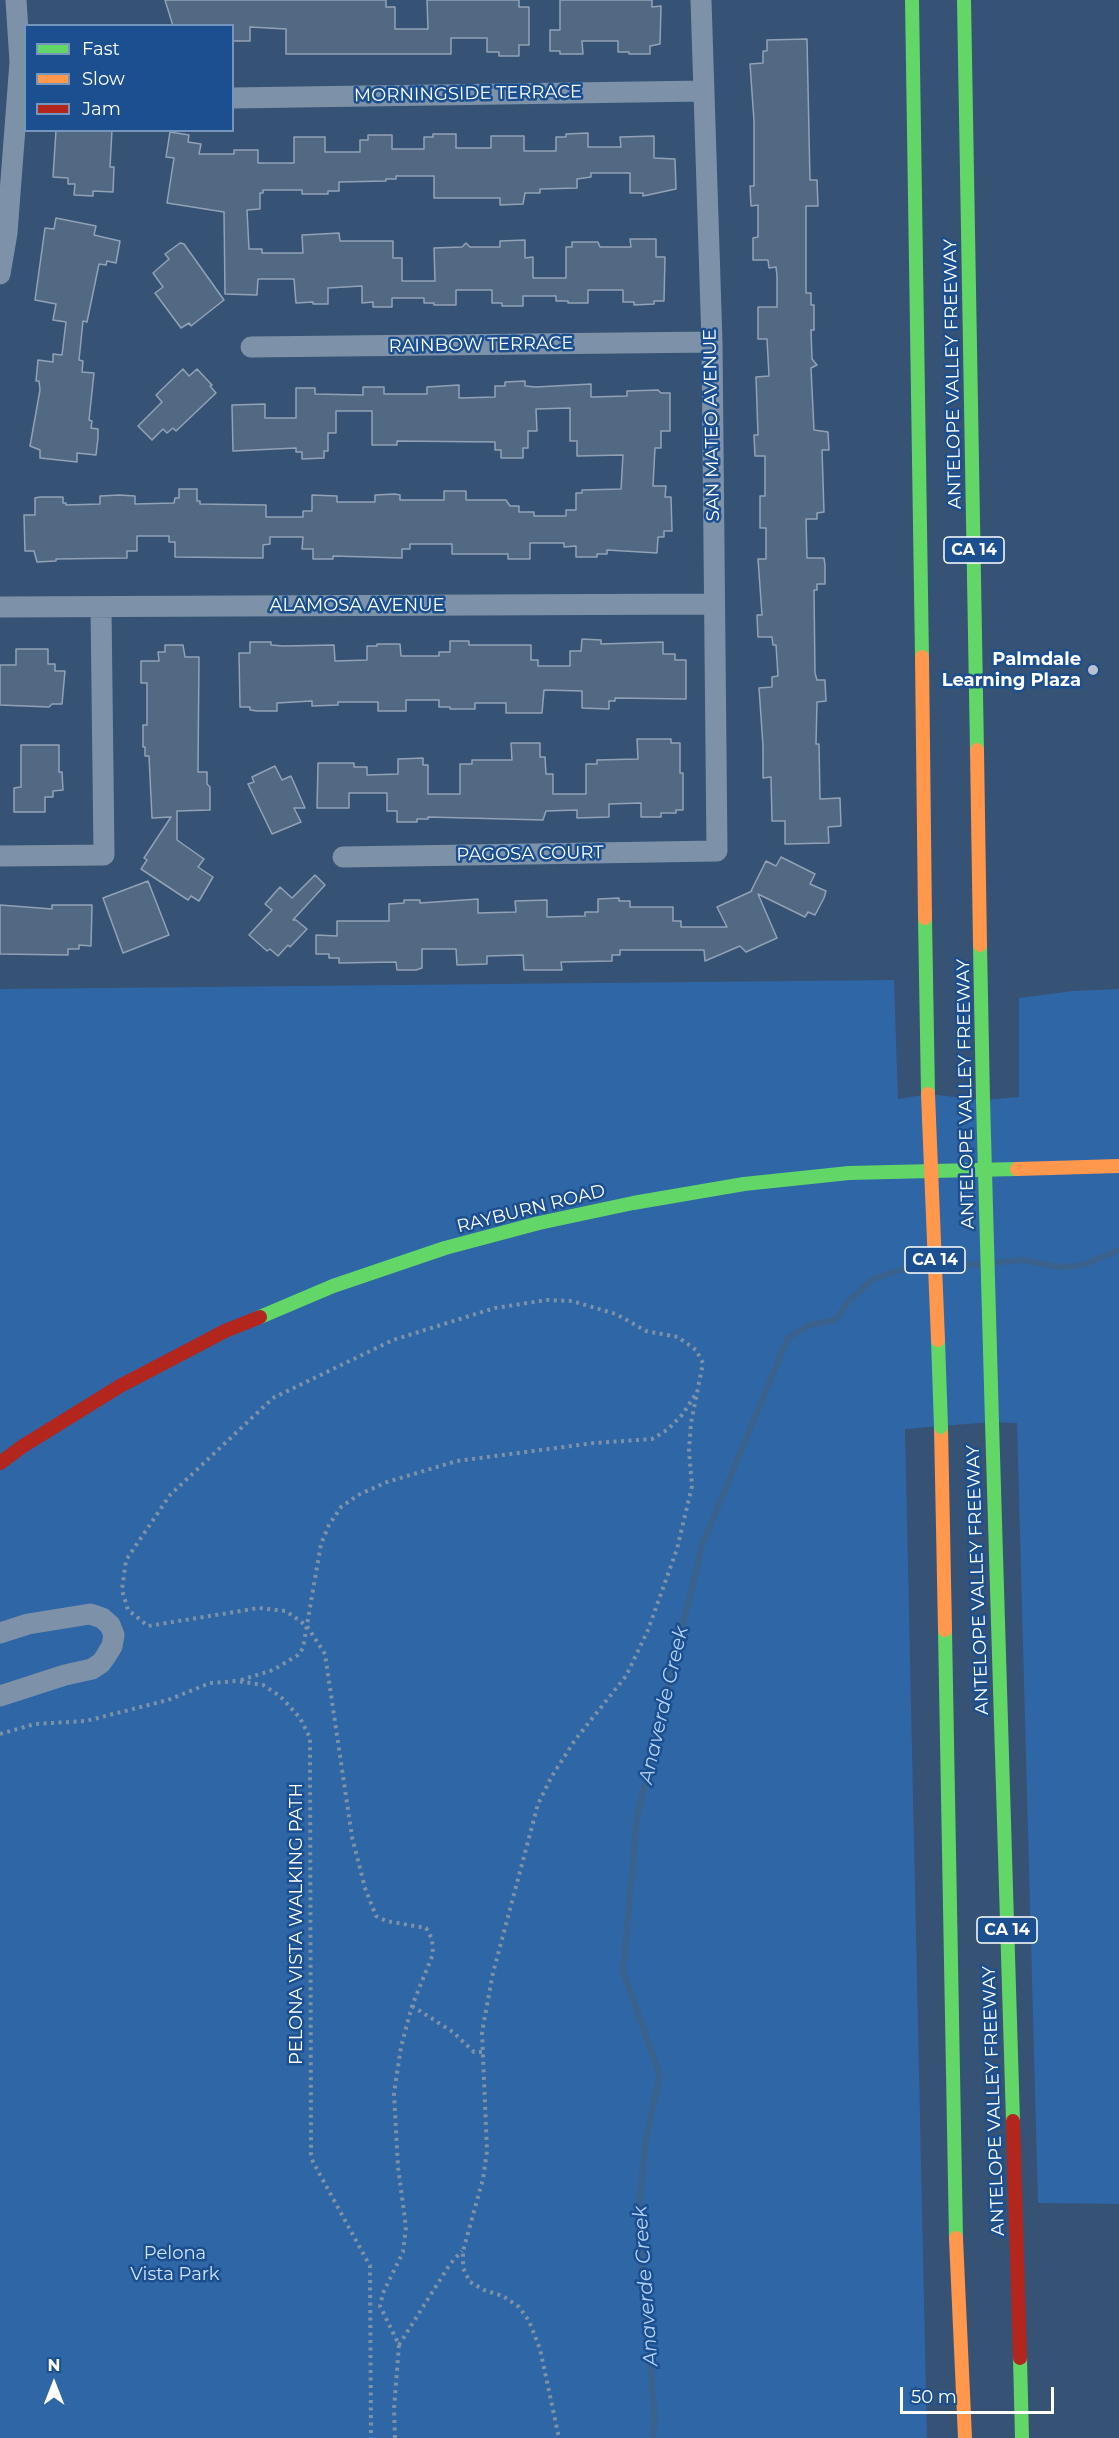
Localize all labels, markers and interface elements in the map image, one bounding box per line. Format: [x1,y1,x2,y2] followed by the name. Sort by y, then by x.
[24,24,234,132] legend
[82,38,120,60] text: Fast
[82,68,125,90] text: Slow
[354,81,582,107] street label: MORNINGSIDE TERRACE
[82,98,121,120] text: Jam
[940,239,966,509] street label: ANTELOPE VALLEY FREEWAY
[700,329,724,521] street label: SAN MATEO AVENUE
[388,333,574,357] street label: RAINBOW TERRACE
[944,537,1004,563] road number: CA 14
[270,595,444,617] street label: ALAMOSA AVENUE
[942,649,1081,692] place label: Palmdale Learning Plaza
[1086,663,1100,677] marker: Palmdale Learning Plaza
[456,842,604,866] street label: PAGOSA COURT
[953,959,979,1229] street label: ANTELOPE VALLEY FREEWAY
[455,1180,607,1238] street label: RAYBURN ROAD
[905,1247,965,1273] road number: CA 14
[962,1445,994,1715] street label: ANTELOPE VALLEY FREEWAY
[634,1624,694,1786] water label: Anaverde Creek
[286,1783,308,2065] street label: PELONA VISTA WALKING PATH
[977,1917,1037,1943] road number: CA 14
[978,1966,1010,2236] street label: ANTELOPE VALLEY FREEWAY
[628,2205,664,2367] water label: Anaverde Creek
[130,2243,220,2286] park label: Pelona Vista Park
[24,2354,84,2414] north arrow
[48,2356,60,2375] text: N
[903,2375,1058,2413] scale bar
[911,2386,957,2408] text: 50 m

